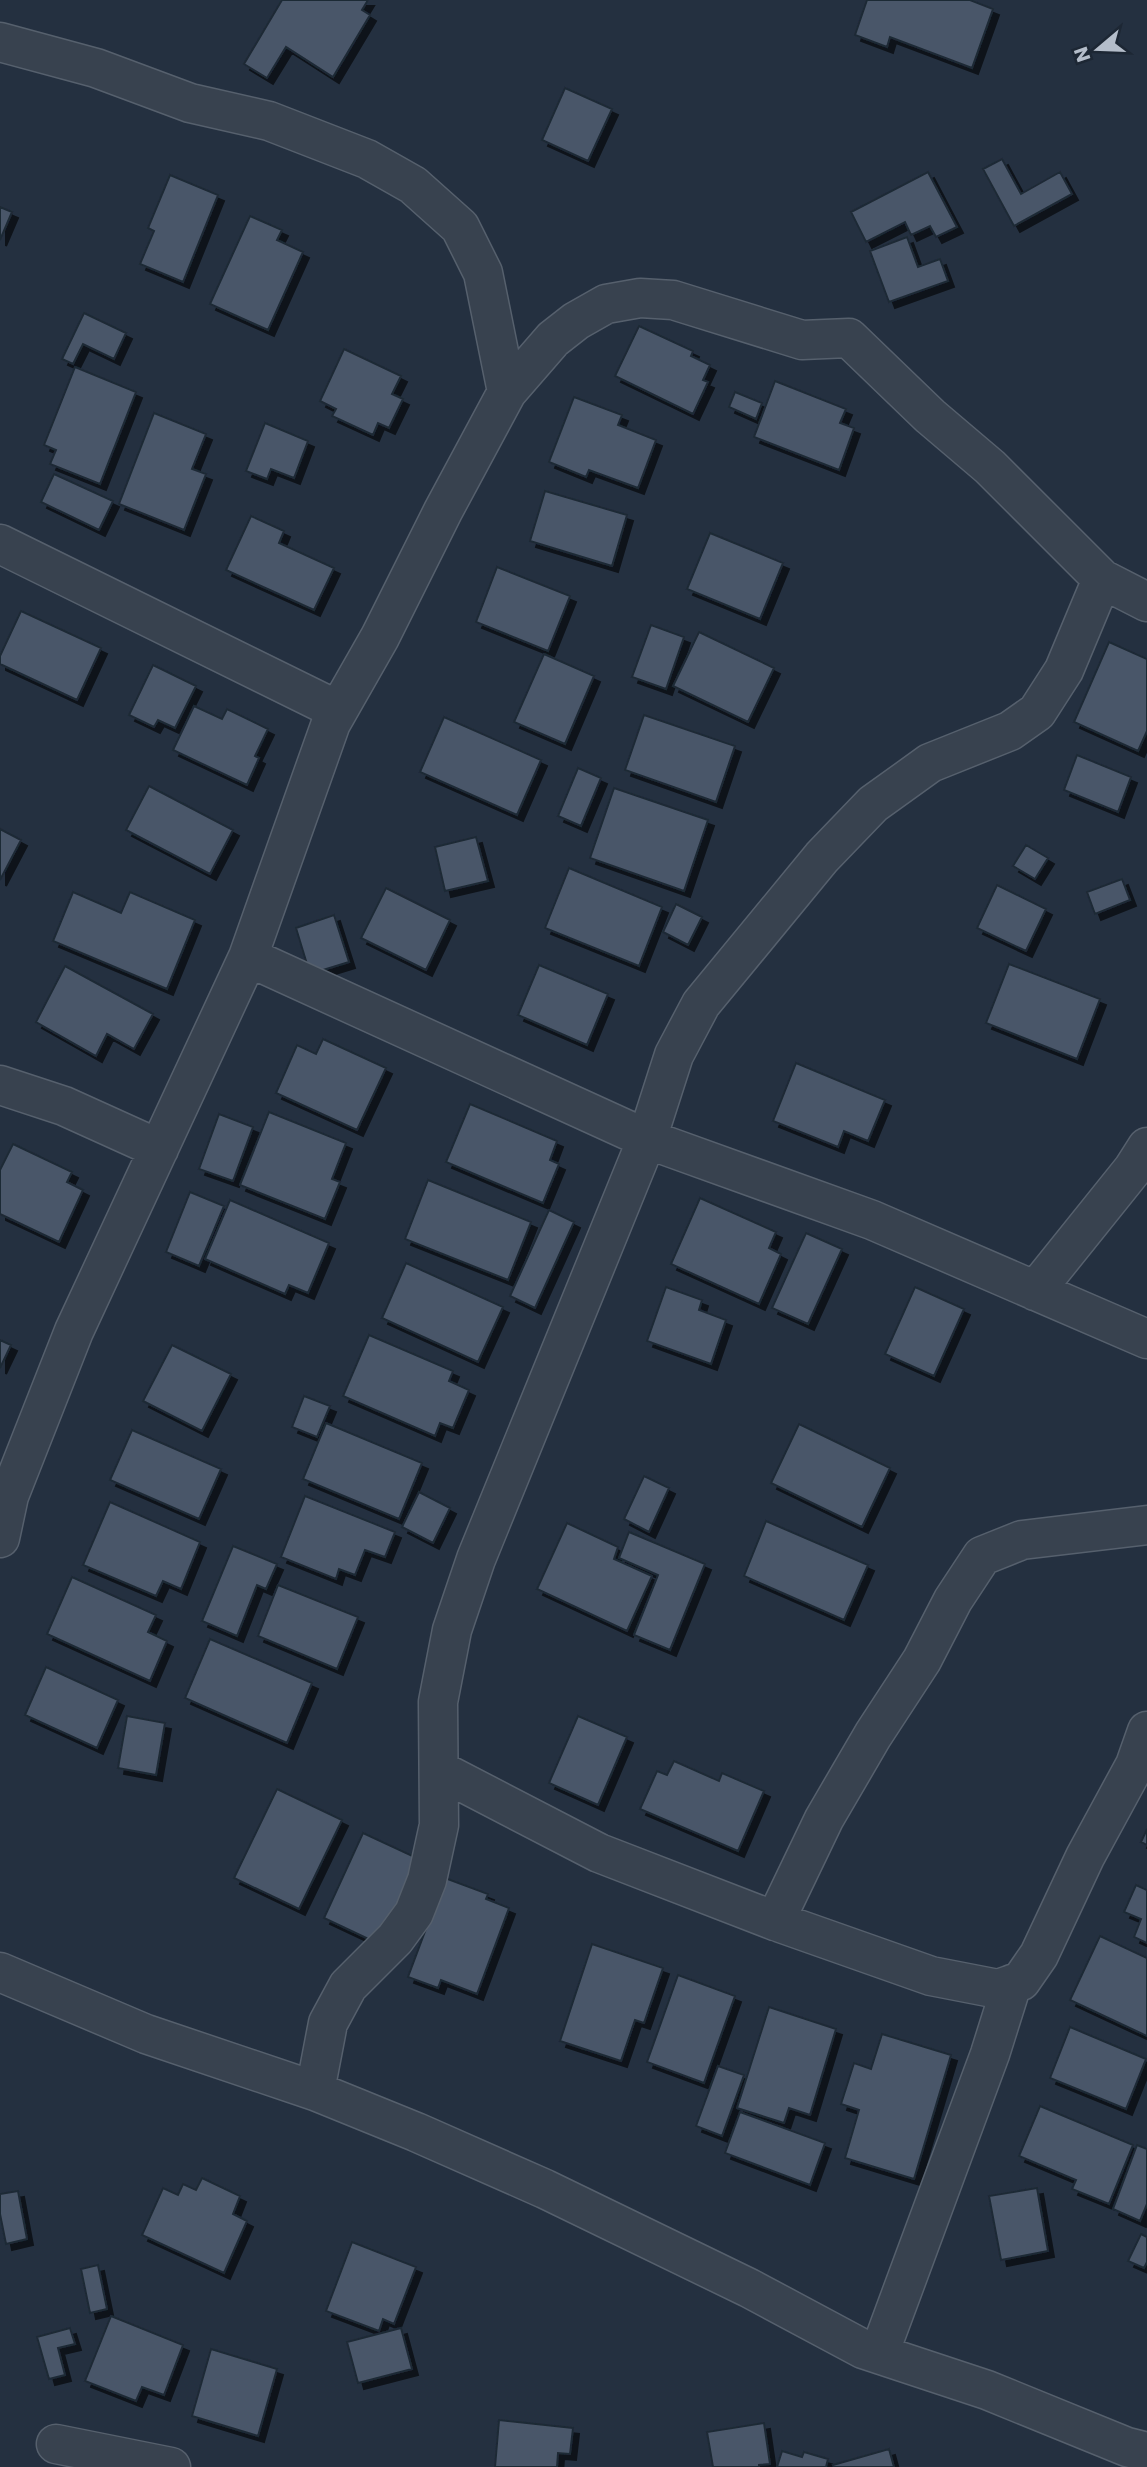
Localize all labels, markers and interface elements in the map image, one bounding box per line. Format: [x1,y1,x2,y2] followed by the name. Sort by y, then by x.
[1063,14,1133,84] north arrow
[1067,43,1097,66] text: N

